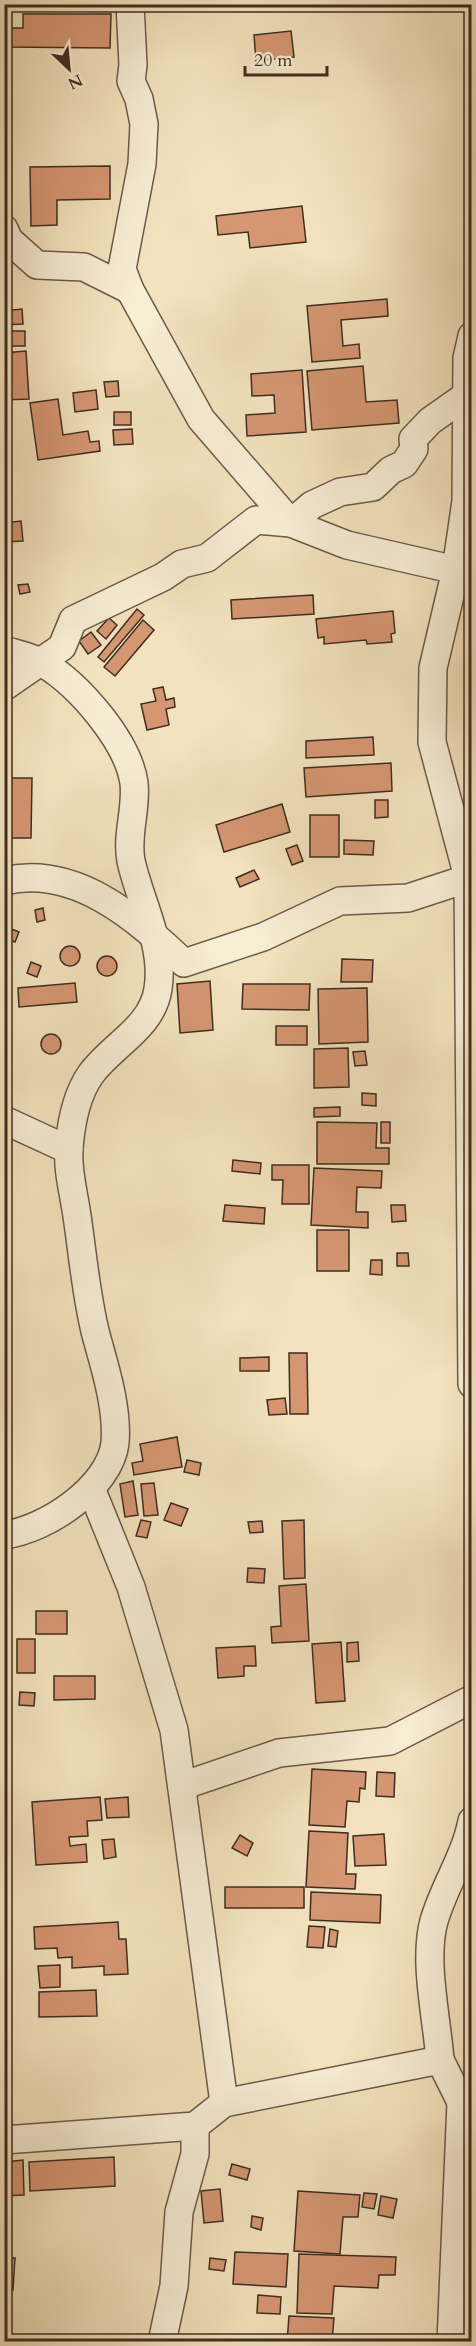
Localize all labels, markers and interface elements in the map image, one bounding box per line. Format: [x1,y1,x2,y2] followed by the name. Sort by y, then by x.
[39,39,99,99] north arrow
[245,39,328,77] scale bar
[254,48,293,73] text: 20 m
[64,69,86,95] text: N

